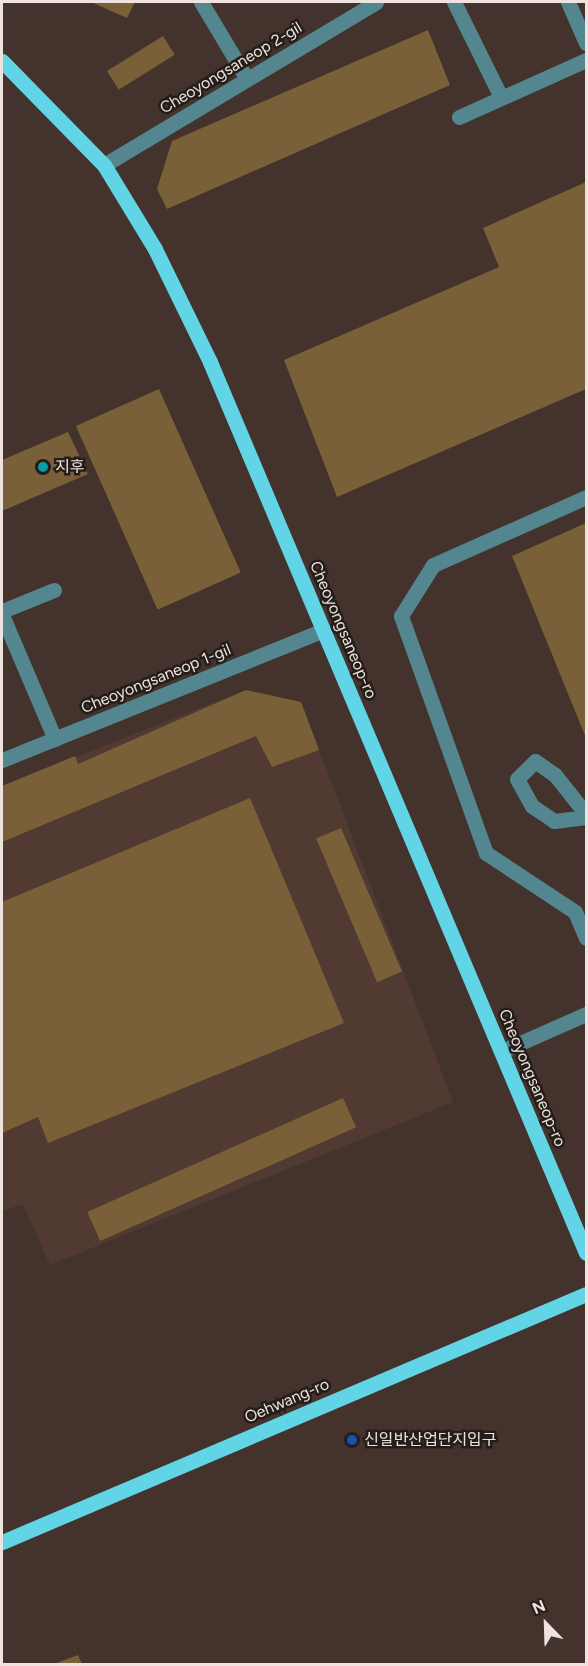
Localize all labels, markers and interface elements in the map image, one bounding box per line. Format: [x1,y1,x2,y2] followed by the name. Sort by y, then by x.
[156,18,306,118] street label: Cheoyongsaneop 2-gil
[55,457,84,477] place label: 지후
[36,460,50,474] marker: 지후
[305,558,381,702] street label: Cheoyongsaneop-ro
[78,640,234,718] street label: Cheoyongsaneop 1-gil
[494,1006,570,1150] street label: Cheoyongsaneop-ro
[242,1375,332,1427] street label: Oehwang-ro
[364,1430,496,1450] place label: 신일반산업단지입구
[345,1433,359,1447] marker: 신일반산업단지입구
[516,1594,576,1654] north arrow
[529,1596,548,1618] text: N

